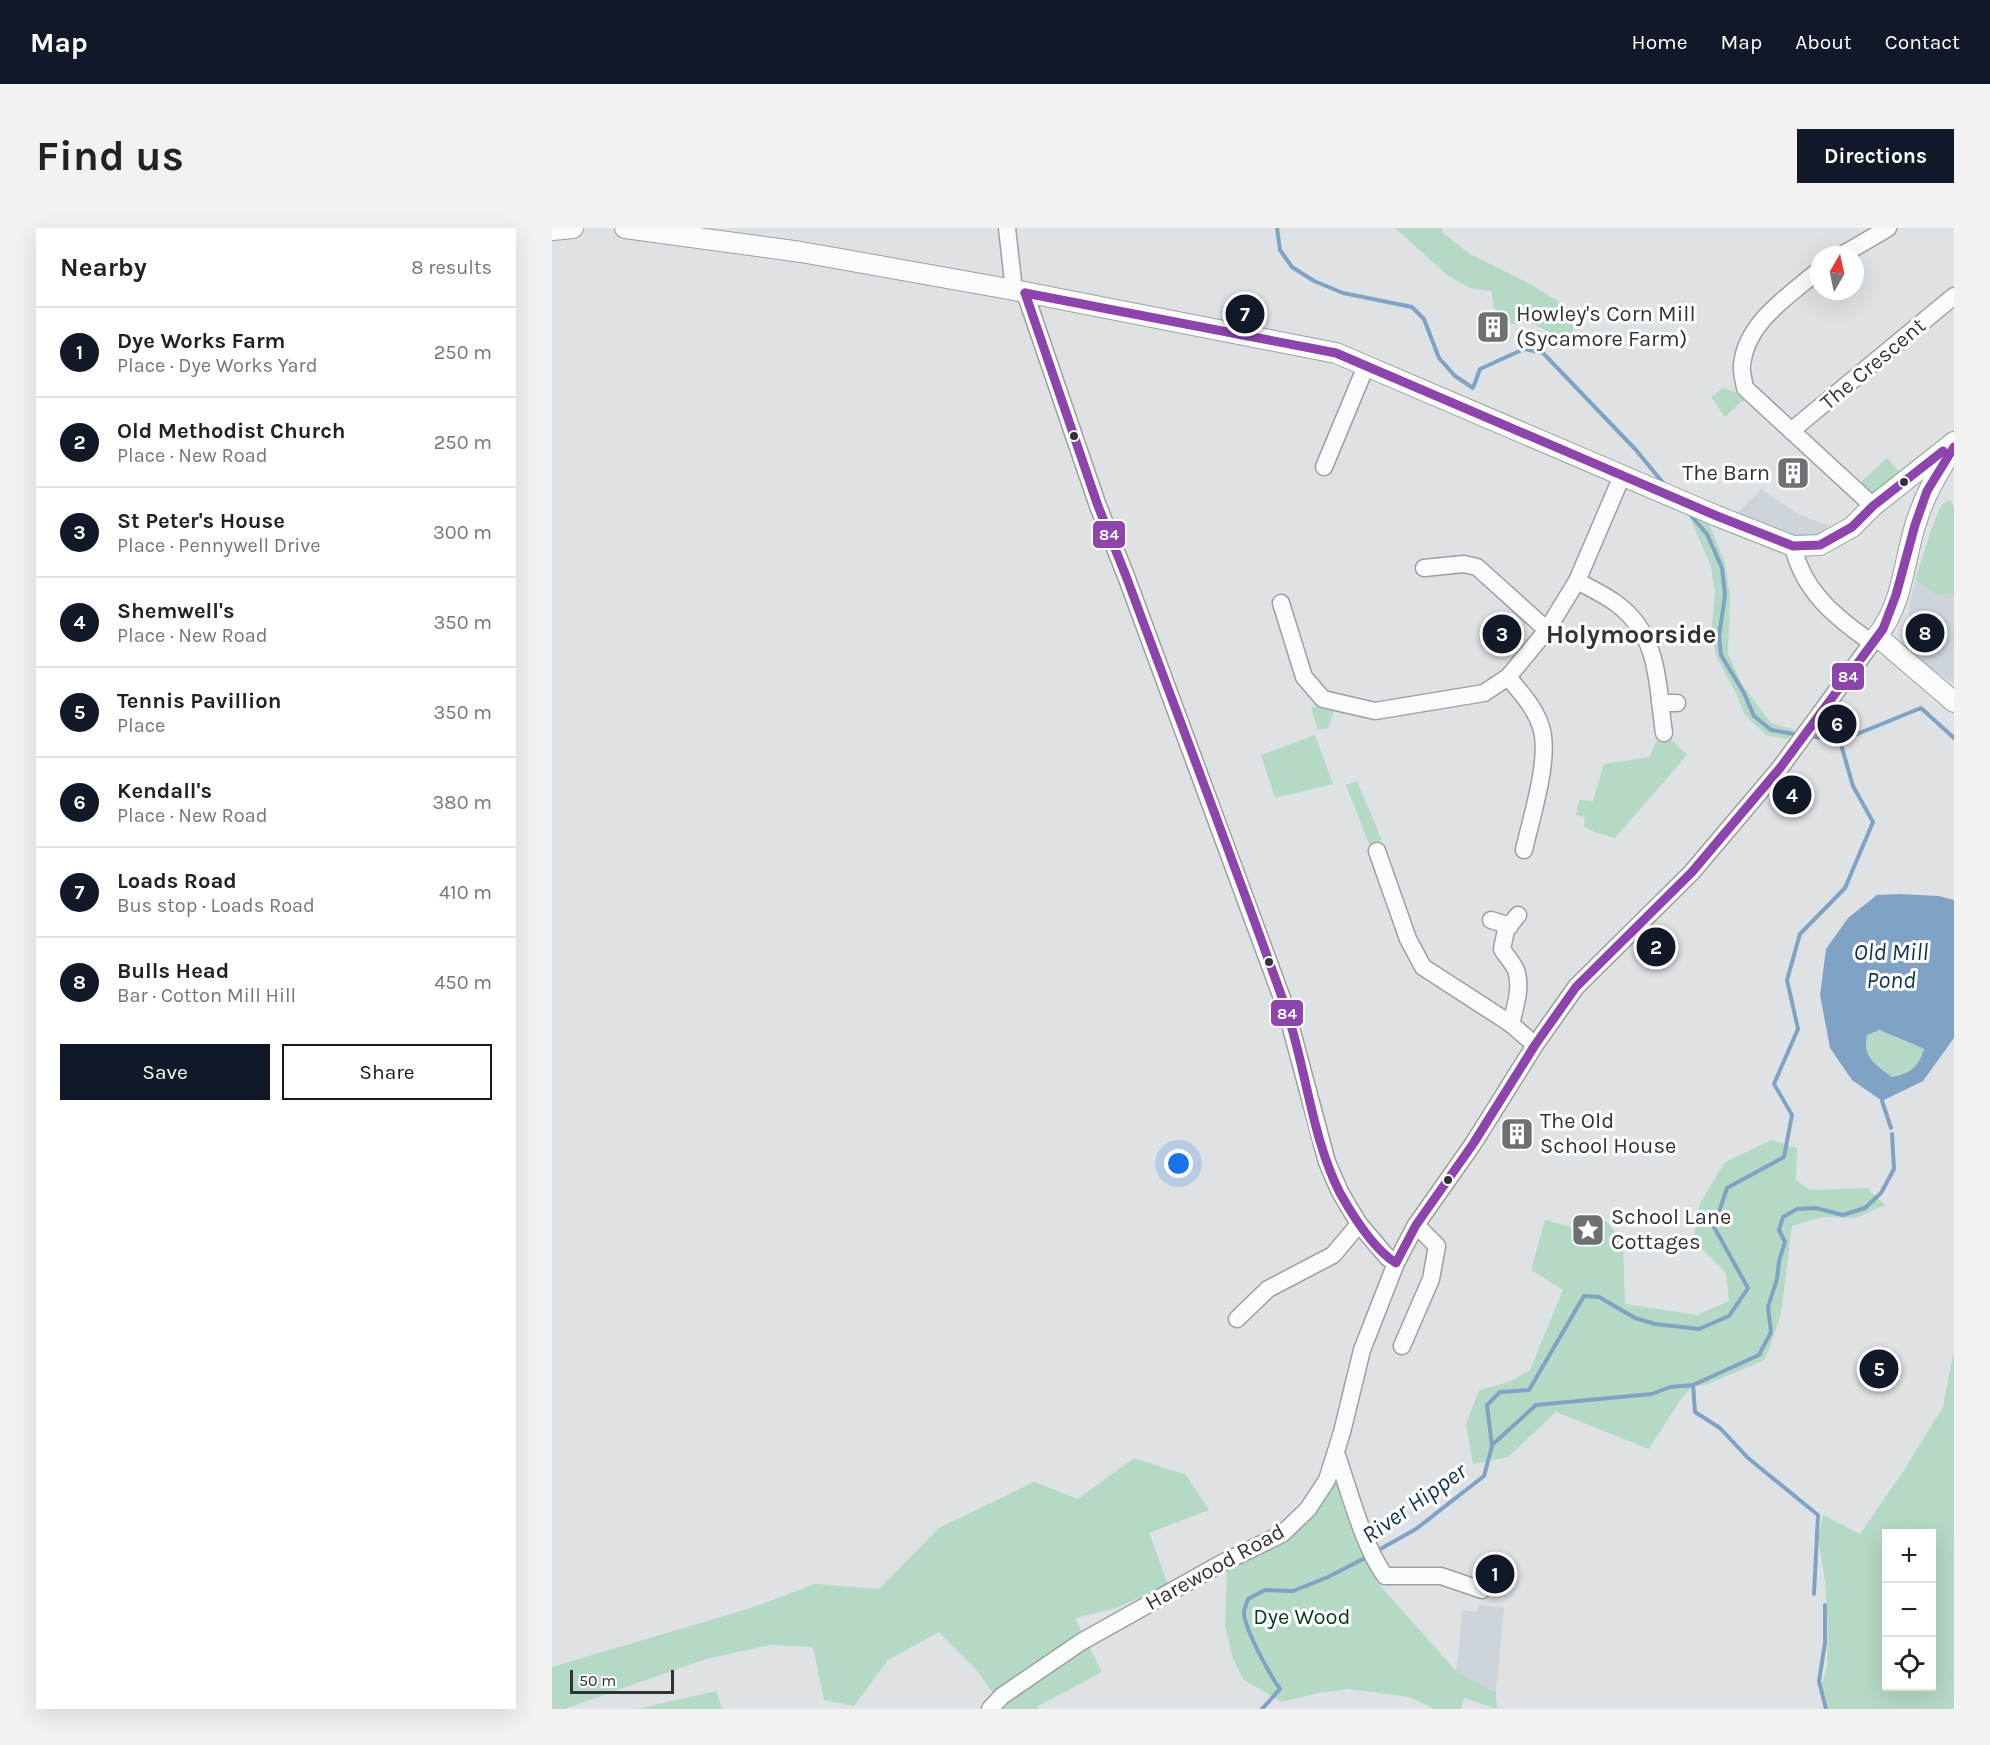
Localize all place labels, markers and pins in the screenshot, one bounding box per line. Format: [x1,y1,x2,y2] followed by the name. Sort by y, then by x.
[1226,292,1264,337] pin: 7
[1516,301,1696,352] place label: Howley's Corn Mill (Sycamore Farm)
[1475,309,1511,345] building icon: Howley's Corn Mill (Sycamore Farm)
[1068,430,1080,442] unlabelled marker
[1775,455,1811,491] building icon: The Barn
[1682,460,1770,486] place label: The Barn
[1898,476,1910,488] unlabelled marker
[1906,610,1944,656] pin: 8
[1482,612,1522,656] pin: 3
[1818,702,1856,746] pin: 6
[1772,772,1812,818] pin: 4
[1636,924,1676,970] pin: 2
[1263,956,1275,968] unlabelled marker
[1540,1108,1676,1159] place label: The Old School House
[1499,1116,1535,1152] building icon: The Old School House
[1442,1174,1454,1186] unlabelled marker
[1611,1204,1731,1255] place label: School Lane Cottages
[1570,1212,1606,1248] place icon: School Lane Cottages
[1860,1346,1898,1392] pin: 5
[1476,1552,1514,1596] pin: 1

